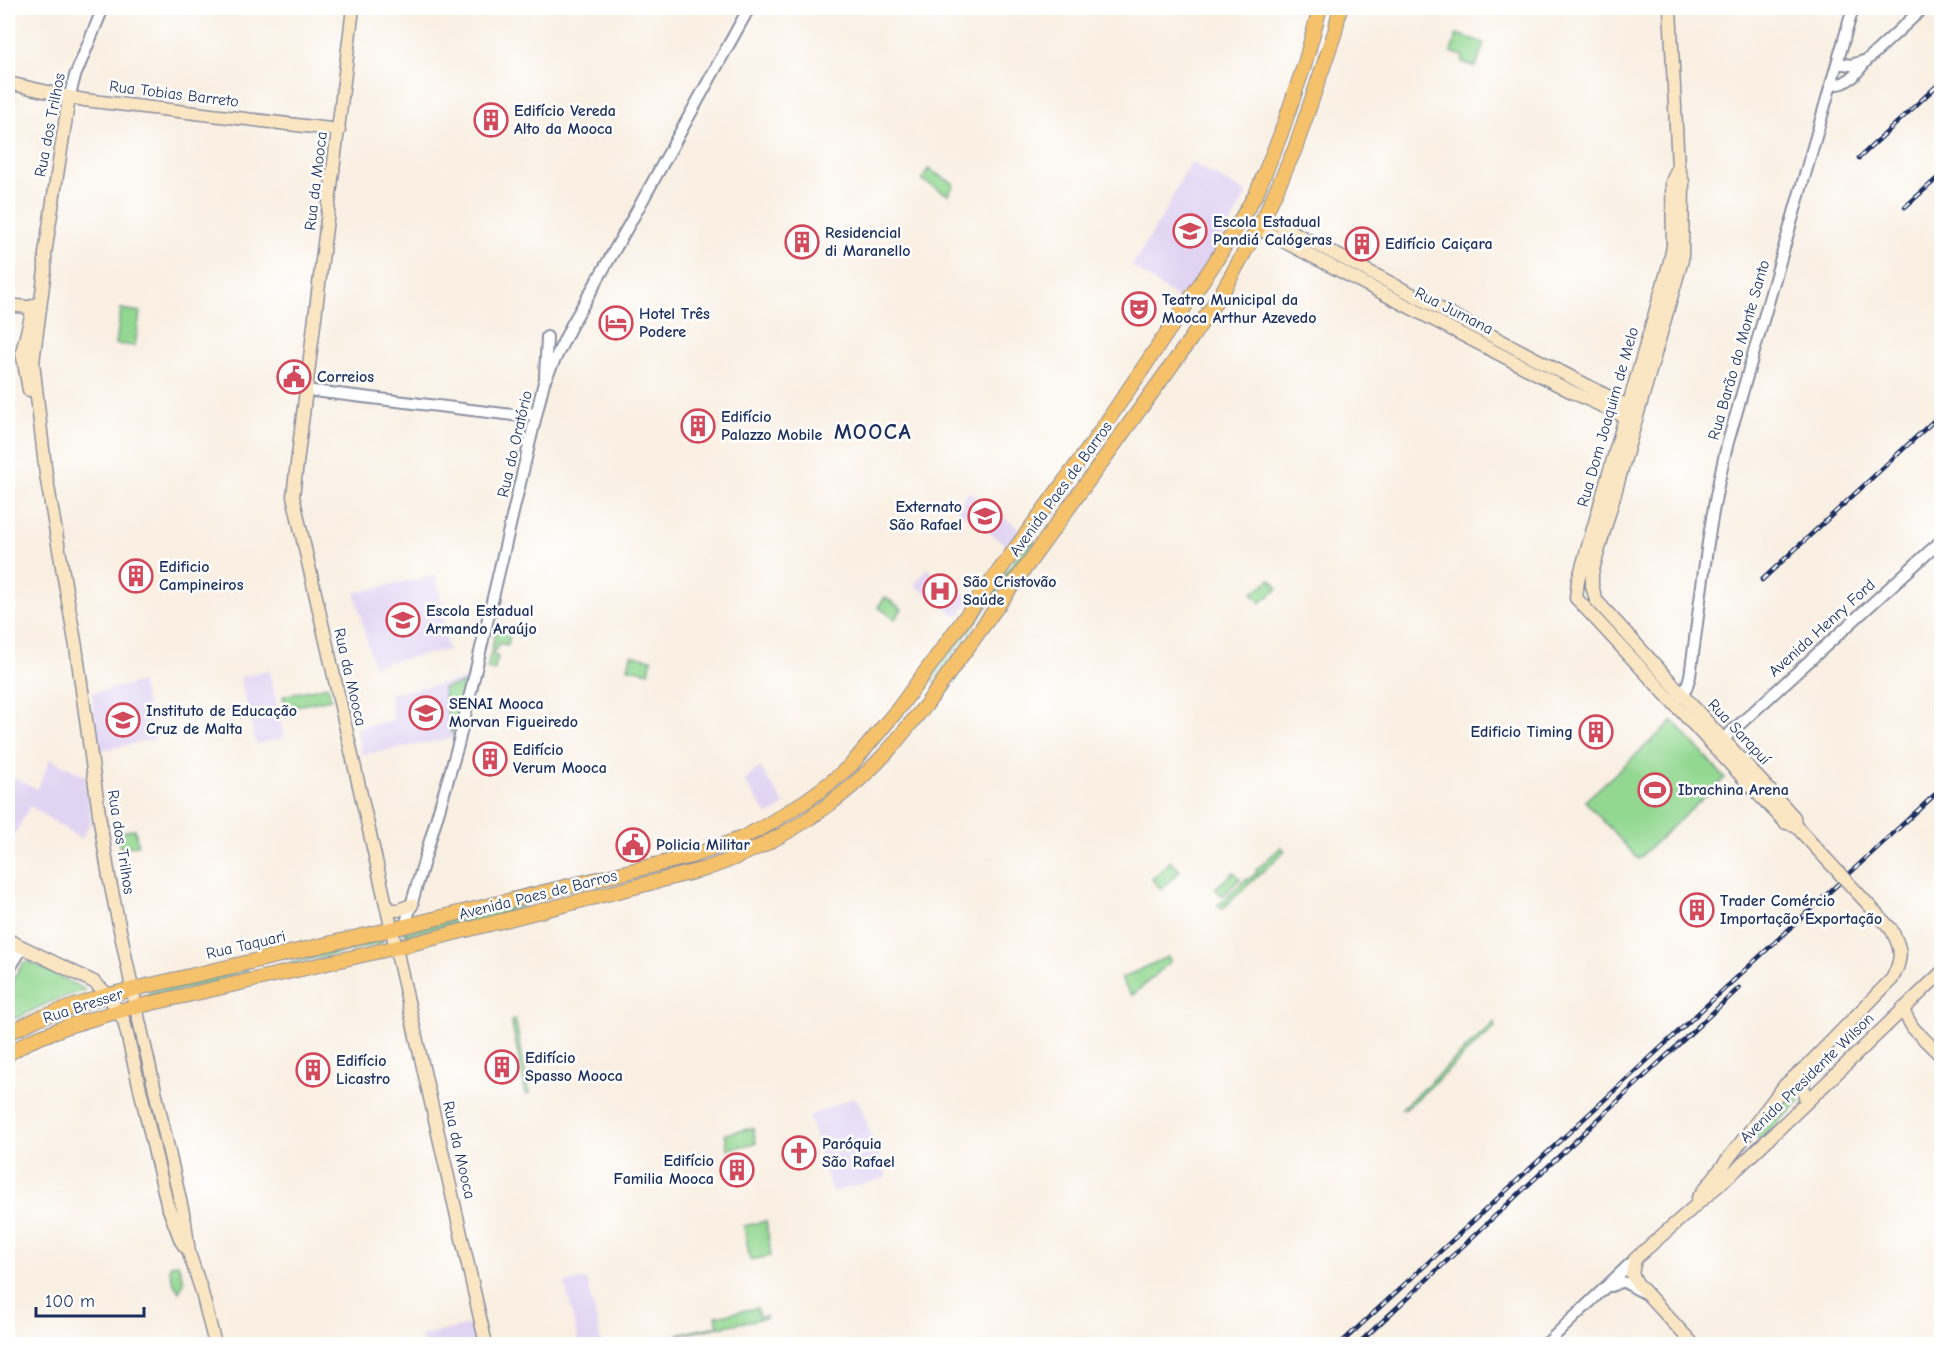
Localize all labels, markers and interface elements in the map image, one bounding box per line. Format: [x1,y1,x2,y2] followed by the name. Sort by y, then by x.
[31,71,69,179] street label: Rua dos Trilhos
[108,77,240,111] street label: Rua Tobias Barreto
[473,102,509,138] building icon: Edifício Vereda Alto da Mooca
[514,102,616,138] place label: Edifício Vereda Alto da Mooca
[301,130,331,232] street label: Rua da Mooca
[1172,213,1208,249] school or university icon: Escola Estadual Pandiá Calógeras
[1213,213,1332,249] place label: Escola Estadual Pandiá Calógeras
[784,224,820,260] building icon: Residencial di Maranello
[825,224,910,260] place label: Residencial di Maranello
[1344,226,1380,262] building icon: Edifício Caiçara
[1385,235,1493,253] place label: Edifício Caiçara
[1705,258,1773,442] street label: Rua Barão do Monte Santo
[1412,284,1496,338] street label: Rua Jumana
[1121,291,1157,327] theatre icon: Teatro Municipal da Mooca Arthur Azevedo
[1162,291,1316,327] place label: Teatro Municipal da Mooca Arthur Azevedo
[598,305,634,341] hotel icon: Hotel Três Podere
[639,305,710,341] place label: Hotel Três Podere
[1574,325,1642,509] street label: Rua Dom Joaquim de Melo
[276,359,312,395] public building icon: Correios
[317,368,374,386] place label: Correios
[494,389,536,499] street label: Rua do Oratório
[680,408,716,444] building icon: Edifício Palazzo Mobile
[721,408,823,444] place label: Edifício Palazzo Mobile
[1006,418,1116,560] street label: Avenida Paes de Barros
[834,419,912,445] district label: MOOCA
[889,498,962,534] place label: Externato São Rafael
[967,498,1003,534] school or university icon: Externato São Rafael
[118,558,154,594] building icon: Edificio Campineiros
[159,558,244,594] place label: Edificio Campineiros
[922,573,958,609] hospital icon: São Cristovão Saúde
[963,573,1057,609] place label: São Cristovão Saúde
[1765,576,1879,680] street label: Avenida Henry Ford
[385,602,421,638] school or university icon: Escola Estadual Armando Araújo
[426,602,537,638] place label: Escola Estadual Armando Araújo
[330,626,370,728] street label: Rua da Mooca
[408,695,444,731] school or university icon: SENAI Mooca Morvan Figueiredo
[449,695,578,731] place label: SENAI Mooca Morvan Figueiredo
[1704,695,1774,769] street label: Rua Sarapuí
[105,702,141,738] school or university icon: Instituto de Educação Cruz de Malta
[146,702,297,738] place label: Instituto de Educação Cruz de Malta
[1578,714,1614,750] building icon: Edificio Timing
[1471,723,1573,741] place label: Edificio Timing
[472,741,508,777] building icon: Edifício Verum Mooca
[513,741,607,777] place label: Edifício Verum Mooca
[1637,772,1673,808] sports icon: Ibrachina Arena
[1678,781,1789,799] place label: Ibrachina Arena
[104,788,138,896] street label: Rua dos Trilhos
[615,827,651,863] public building icon: Policia Militar
[656,836,750,854] place label: Policia Militar
[457,867,619,923] street label: Avenida Paes de Barros
[1679,892,1715,928] building icon: Trader Comércio Importação Exportação
[1720,892,1882,928] place label: Trader Comércio Importação Exportação
[204,927,288,963] street label: Rua Taquari
[41,984,126,1027] street label: Rua Bresser
[1736,1009,1878,1147] street label: Avenida Presidente Wilson
[484,1049,520,1085] building icon: Edifício Spasso Mooca
[525,1049,623,1085] place label: Edifício Spasso Mooca
[295,1052,331,1088] building icon: Edifício Licastro
[336,1052,390,1088] place label: Edifício Licastro
[439,1099,479,1201] street label: Rua da Mooca
[781,1135,817,1171] church icon: Paróquia São Rafael
[822,1135,895,1171] place label: Paróquia São Rafael
[613,1152,714,1188] place label: Edifício Familia Mooca
[719,1152,755,1188] building icon: Edifício Familia Mooca
[36,1280,144,1318] scale bar
[45,1291,95,1312] text: 100 m

